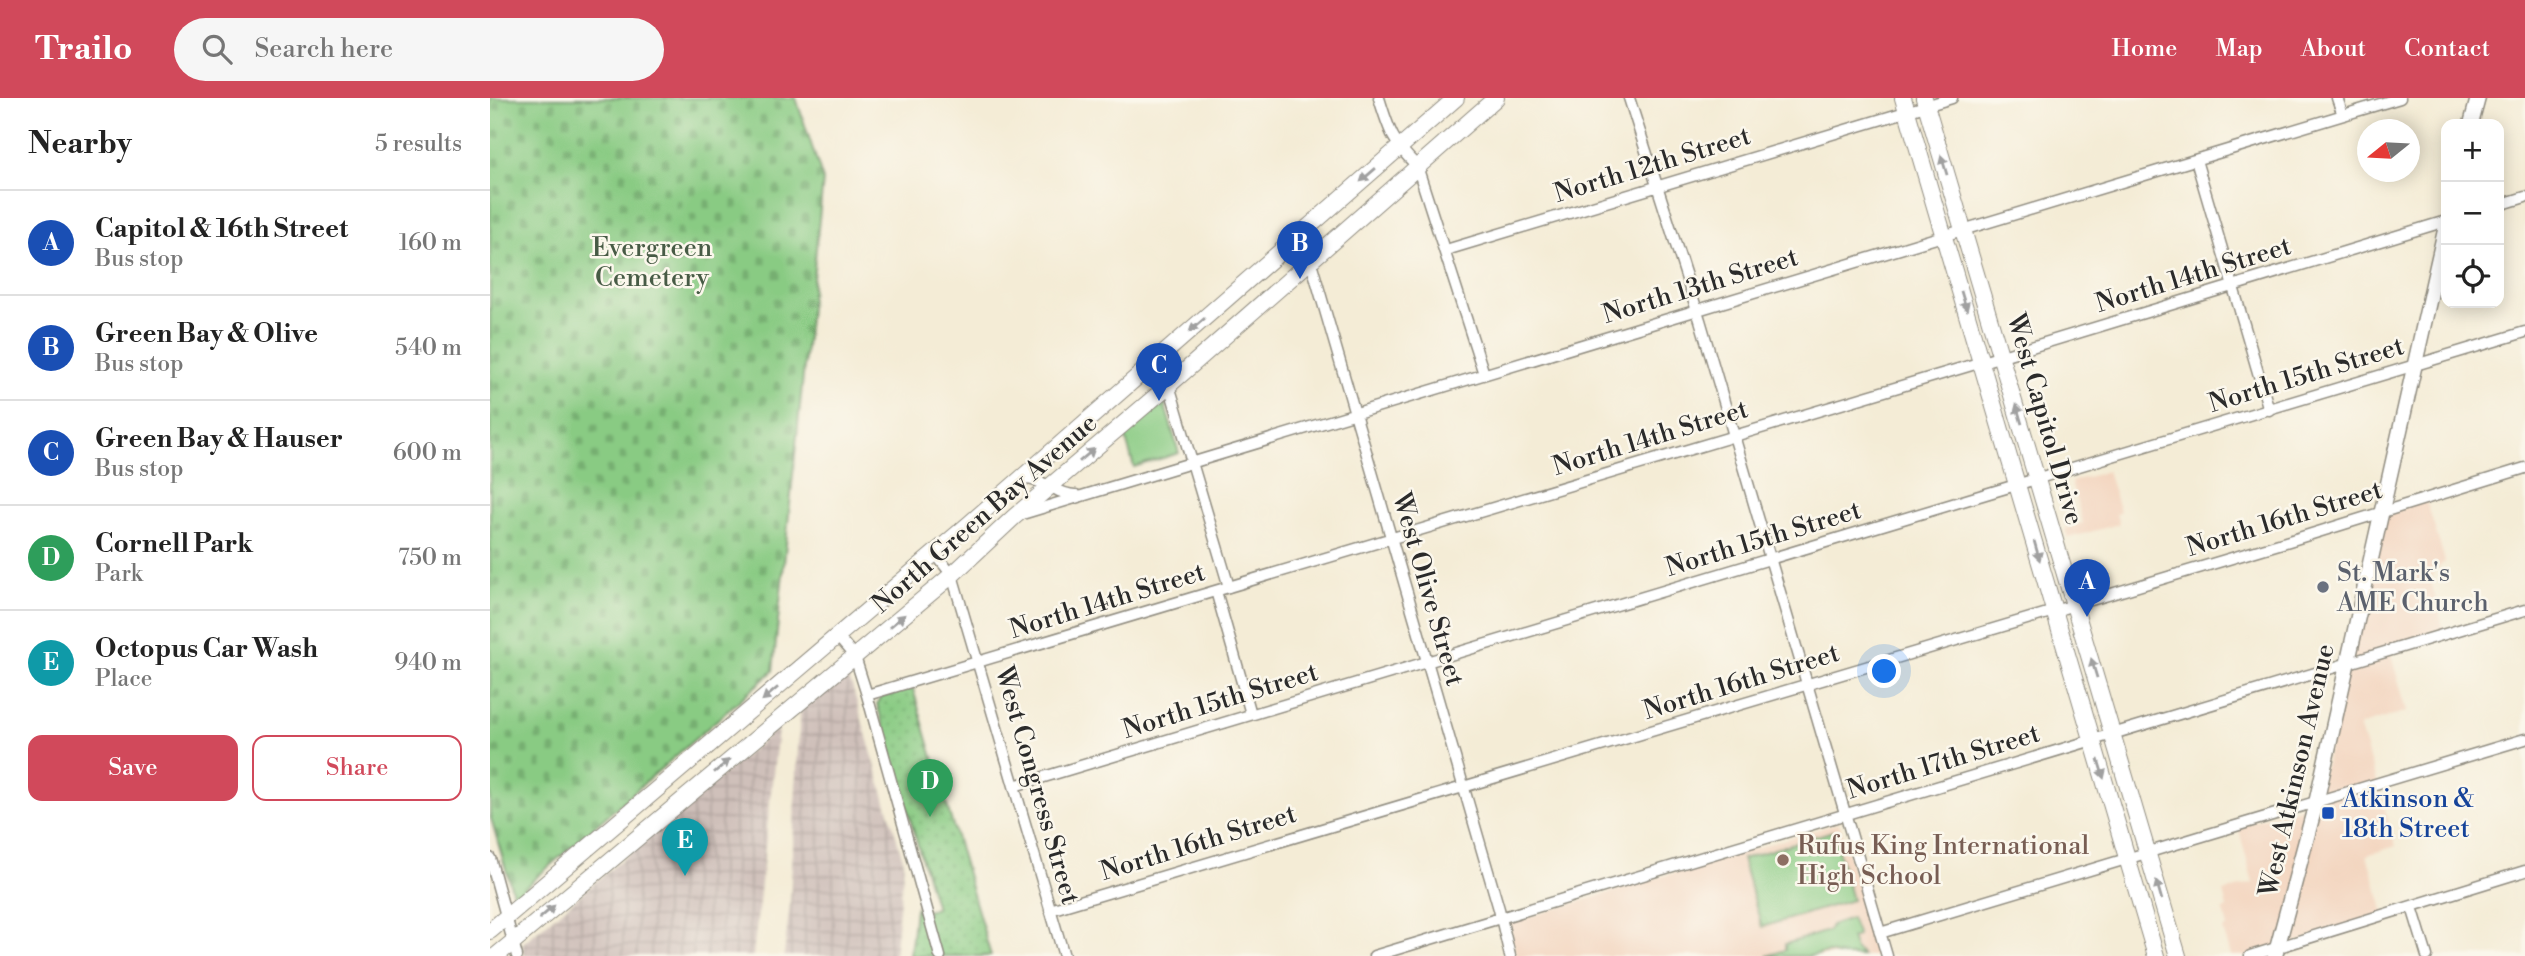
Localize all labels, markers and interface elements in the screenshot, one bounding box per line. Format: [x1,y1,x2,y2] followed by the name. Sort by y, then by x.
[174,18,664,81] search box
[35,29,132,70] text: Trailo
[198,30,236,68] icon: search
[254,33,393,65] text: Search here
[2112,34,2177,64] text: Home
[2215,34,2263,64] text: Map
[2301,34,2366,64] text: About
[2404,34,2490,64] text: Contact
[2357,119,2420,182] north arrow
[2441,119,2504,308] map controls
[2441,119,2504,182] button: +
[1550,120,1754,210] street label: North 12th Street
[28,125,132,163] text: Nearby
[375,130,462,158] text: 5 results
[1939,154,1949,175] one-way arrow
[1359,167,1377,183] one-way arrow
[2441,182,2504,245] button: −
[95,213,348,245] text: Capitol & 16th Street
[1277,221,1323,279] pin: B
[43,229,59,257] text: A
[399,229,462,257] text: 160 m
[2092,230,2295,320] street label: North 14th Street
[592,232,712,294] park label: Evergreen Cemetery
[1599,241,1802,331] street label: North 13th Street
[95,245,183,273] text: Bus stop
[2441,245,2504,308] button: locate
[1960,291,1970,312] one-way arrow
[1999,309,2091,529] street label: West Capitol Drive
[1188,317,1205,332] one-way arrow
[95,318,318,350] text: Green Bay & Olive
[2205,330,2408,420] street label: North 15th Street
[42,334,60,362] text: B
[395,334,462,362] text: 540 m
[1136,343,1182,401] pin: C
[95,350,183,378] text: Bus stop
[1549,393,1752,483] street label: North 14th Street
[2014,403,2024,424] one-way arrow
[865,407,1104,620] street label: North Green Bay Avenue
[95,423,343,455] text: Green Bay & Hauser
[43,439,59,467] text: C
[393,439,462,467] text: 600 m
[1078,447,1096,463] one-way arrow
[95,455,183,483] text: Bus stop
[2183,474,2386,564] street label: North 16th Street
[1385,488,1471,690] street label: West Olive Street
[1662,494,1865,584] street label: North 15th Street
[95,528,253,560] text: Cornell Park
[2033,541,2043,562] one-way arrow
[42,544,60,572] text: D
[398,544,462,572] text: 750 m
[1006,556,1209,646] street label: North 14th Street
[2336,557,2489,619] place label: St. Mark's AME Church
[2064,559,2110,617] pin: A
[95,560,143,588] text: Park
[2315,579,2331,595] marker: St. Mark's AME Church
[889,614,906,629] one-way arrow
[95,633,318,665] text: Octopus Car Wash
[1640,637,1843,727] street label: North 16th Street
[2252,641,2342,901] street label: West Atkinson Avenue
[43,649,59,677] text: E
[394,649,462,677] text: 940 m
[1867,654,1901,688] your location
[1119,656,1322,746] street label: North 15th Street
[2088,657,2098,678] one-way arrow
[987,662,1086,908] street label: West Congress Street
[95,665,152,693] text: Place
[762,686,779,701] one-way arrow
[1843,717,2044,806] street label: North 17th Street
[28,735,238,801] button: Save
[252,735,462,801] button: Share
[712,758,730,773] one-way arrow
[907,759,953,817] pin: D
[2096,759,2107,781] one-way arrow
[2341,783,2475,845] place label: Atkinson & 18th Street
[1097,798,1300,888] street label: North 16th Street
[2320,805,2336,821] marker: Atkinson & 18th Street
[662,818,708,876] pin: E
[1797,830,2089,892] place label: Rufus King International High School
[1775,852,1791,868] marker: Rufus King International High School
[2154,880,2164,901] one-way arrow
[538,904,556,919] one-way arrow

